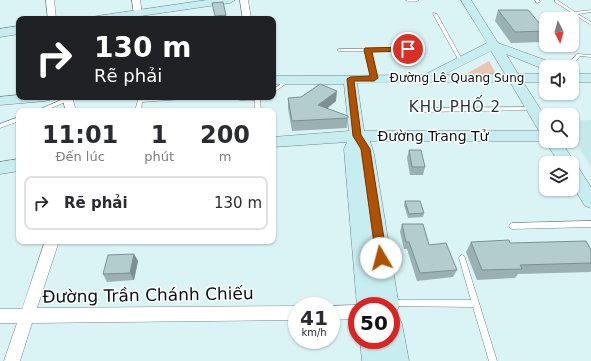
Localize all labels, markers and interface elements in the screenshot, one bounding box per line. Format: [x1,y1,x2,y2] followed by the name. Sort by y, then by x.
[539,12,579,52] north arrow
[539,12,579,196] map controls
[94,31,191,64] text: 130 m
[28,32,80,84] icon: right
[391,32,425,66] pin
[397,38,419,60] icon: arrive
[539,60,579,100] button: sound
[94,65,162,86] text: Rẽ phải
[390,71,524,85] street label: Đường Lê Quang Sung
[409,95,501,116] district label: KHU PHỐ 2
[539,108,579,148] button: search
[42,121,118,149] text: 11:01
[151,121,167,149] text: 1
[200,121,250,149] text: 200
[378,128,490,144] street label: Đường Trang Tử
[55,149,105,164] text: Đến lúc
[144,149,174,164] text: phút
[219,149,231,164] text: m
[539,156,579,196] button: layers
[30,192,52,214] icon: right
[64,194,128,212] text: Rẽ phải
[214,194,262,212] text: 130 m
[360,237,402,279] position arrow
[42,283,254,307] street label: Đường Trần Chánh Chiếu
[348,297,400,349] speed limit sign: 50
[300,306,328,330] text: 41
[301,327,327,338] text: km/h

